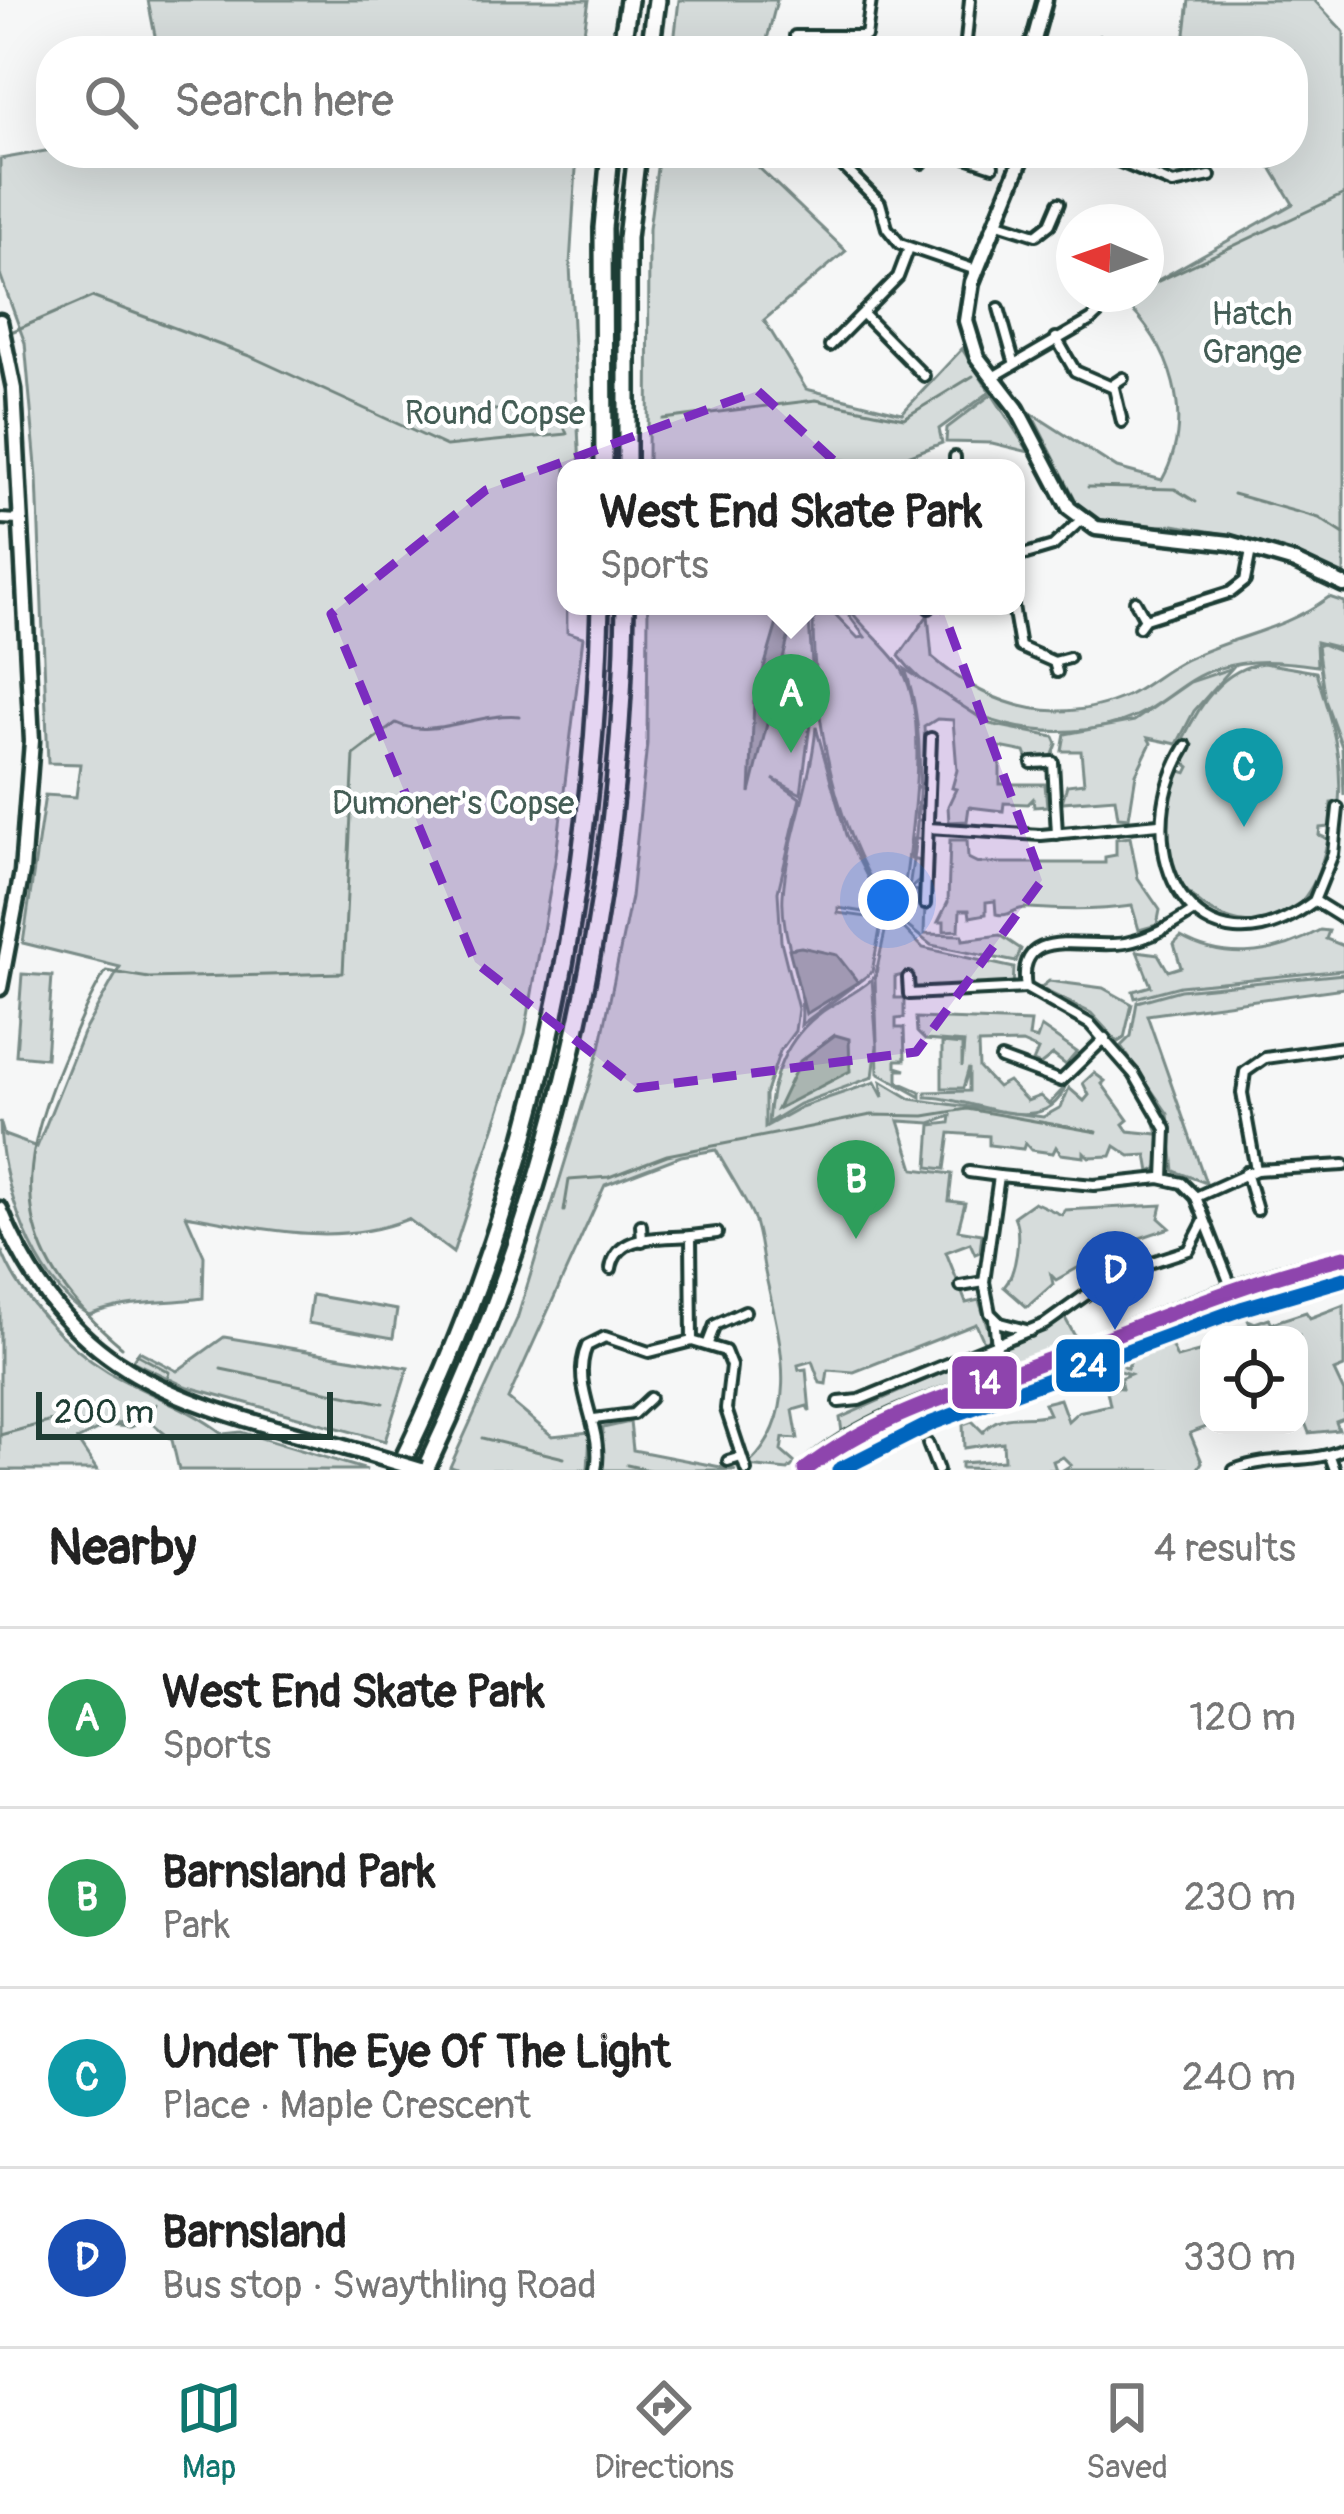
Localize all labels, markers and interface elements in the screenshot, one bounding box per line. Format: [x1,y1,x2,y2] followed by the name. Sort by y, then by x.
[36,36,1308,168] search box
[78,69,144,135] icon: search
[174,74,394,130] text: Search here
[1056,204,1164,312] north arrow
[1202,294,1302,373] park label: Hatch Grange
[405,393,585,434] park label: Round Copse
[557,459,1025,615] popup
[600,485,982,541] text: West End Skate Park
[600,541,709,590] text: Sports
[752,654,830,753] pin: A
[1205,728,1283,827] pin: C
[332,783,574,824] park label: Dumoner's Copse
[858,870,918,930] your location
[817,1140,895,1239] pin: B
[1076,1231,1154,1330] pin: D
[1200,1326,1308,1434] map controls
[1200,1326,1308,1434] button: locate
[1054,1337,1122,1394] line badge: 24
[1069,1346,1107,1387] text: 24
[950,1354,1019,1411] line badge: 14
[969,1363,1001,1404] text: 14
[36,1386,333,1439] scale bar
[54,1392,154,1433] text: 200 m
[48,1516,196,1580] text: Nearby
[1154,1524,1296,1573] text: 4 results
[162,1665,545,1721] text: West End Skate Park
[74,1693,100,1742] text: A
[1189,1693,1296,1742] text: 120 m
[162,1721,271,1770] text: Sports
[162,1845,436,1901] text: Barnsland Park
[76,1873,98,1922] text: B
[1184,1873,1296,1922] text: 230 m
[162,1901,230,1950] text: Park
[162,2025,670,2081] text: Under The Eye Of The Light
[75,2053,99,2102] text: C
[1182,2053,1296,2102] text: 240 m
[162,2081,531,2130] text: Place · Maple Crescent
[162,2205,347,2261] text: Barnsland
[75,2233,99,2282] text: D
[1183,2233,1296,2282] text: 330 m
[162,2261,597,2310] text: Bus stop · Swaythling Road
[176,2375,242,2488] tab: Map
[594,2375,734,2488] tab: Directions
[1086,2375,1168,2488] tab: Saved

